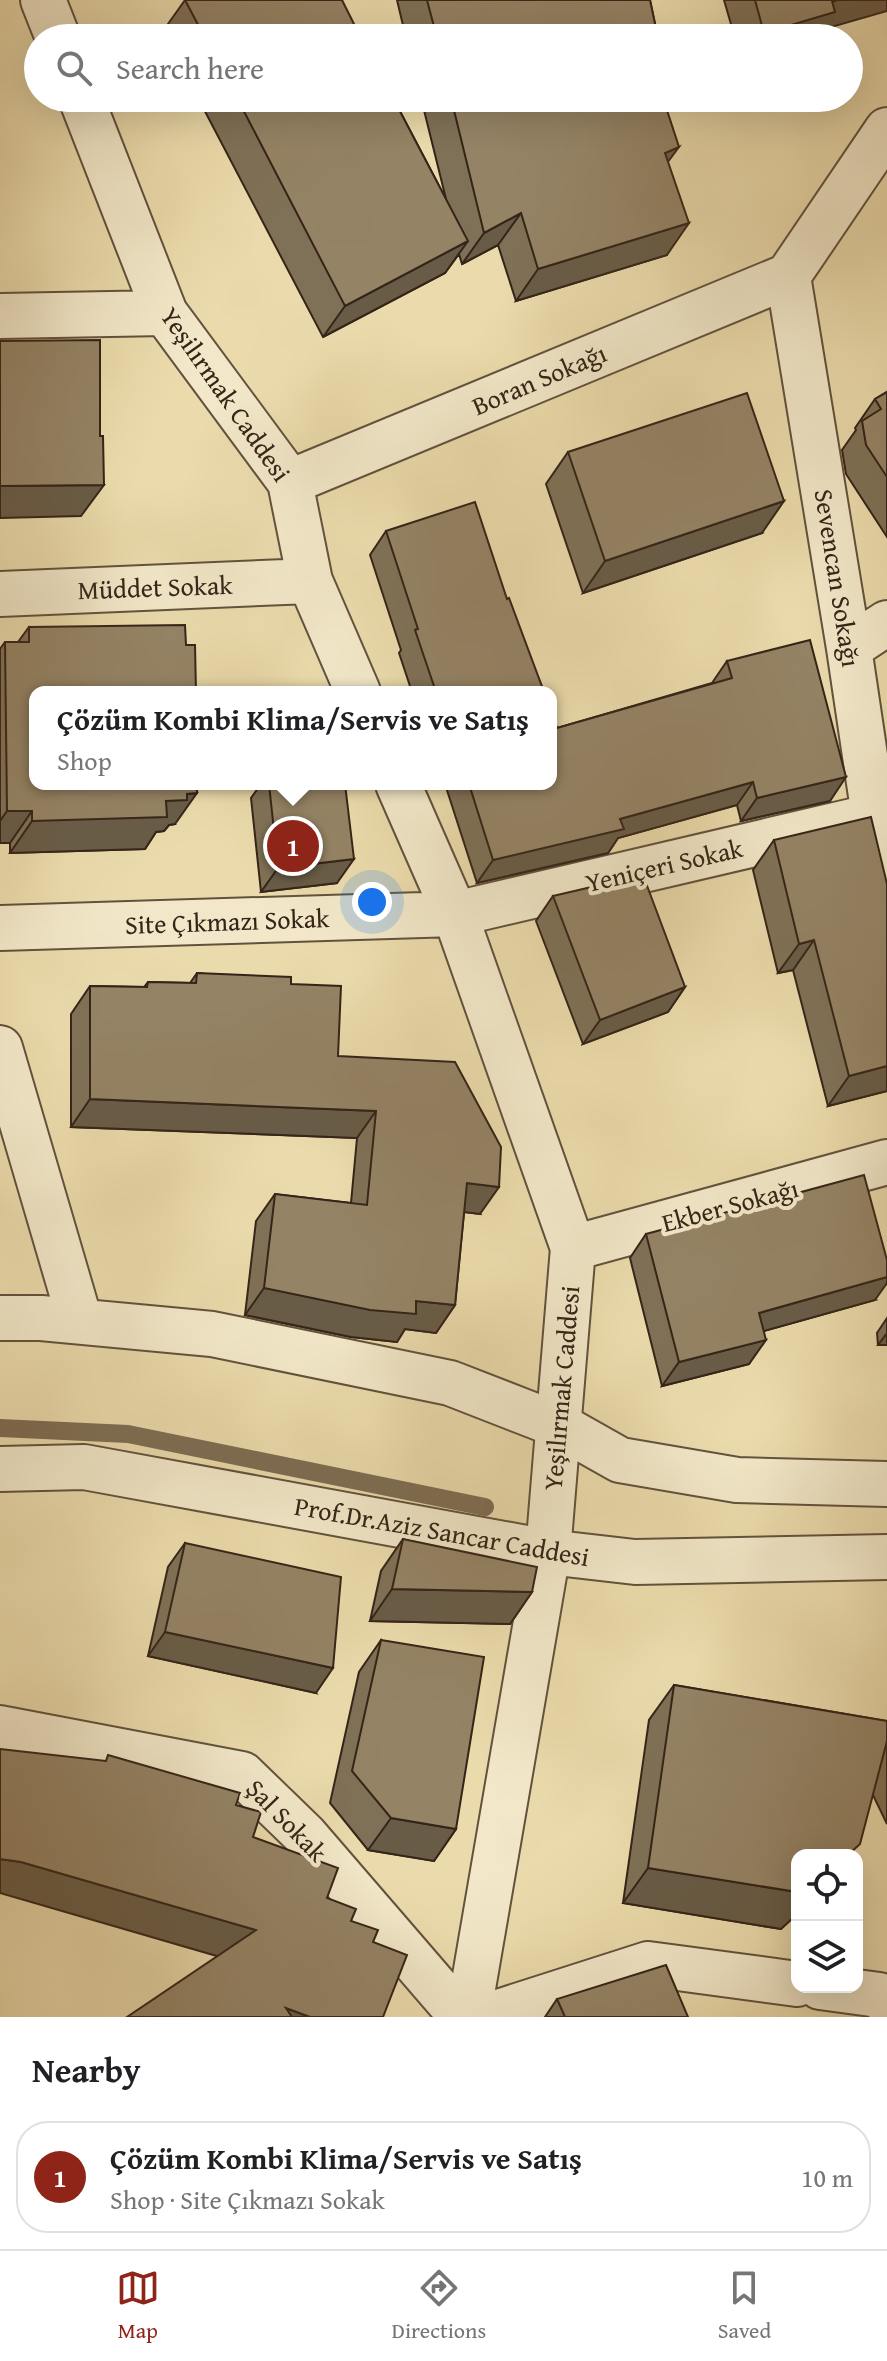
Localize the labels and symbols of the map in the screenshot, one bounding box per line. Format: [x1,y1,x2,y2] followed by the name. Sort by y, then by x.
[151,299,301,489] street label: Yeşilırmak Caddesi
[466,333,612,425] street label: Boran Sokağı
[805,486,871,670] street label: Sevencan Sokağı
[77,565,234,609] street label: Müddet Sokak
[267,816,319,876] pin: 1
[582,828,747,902] street label: Yeniçeri Sokak
[352,882,392,922] your location
[124,898,331,944] street label: Site Çıkmazı Sokak
[657,1168,803,1242] street label: Ekber Sokağı
[533,1284,589,1492] street label: Yeşilırmak Caddesi
[292,1486,592,1576] street label: Prof.Dr.Aziz Sancar Caddesi
[237,1770,337,1871] street label: Şal Sokak

